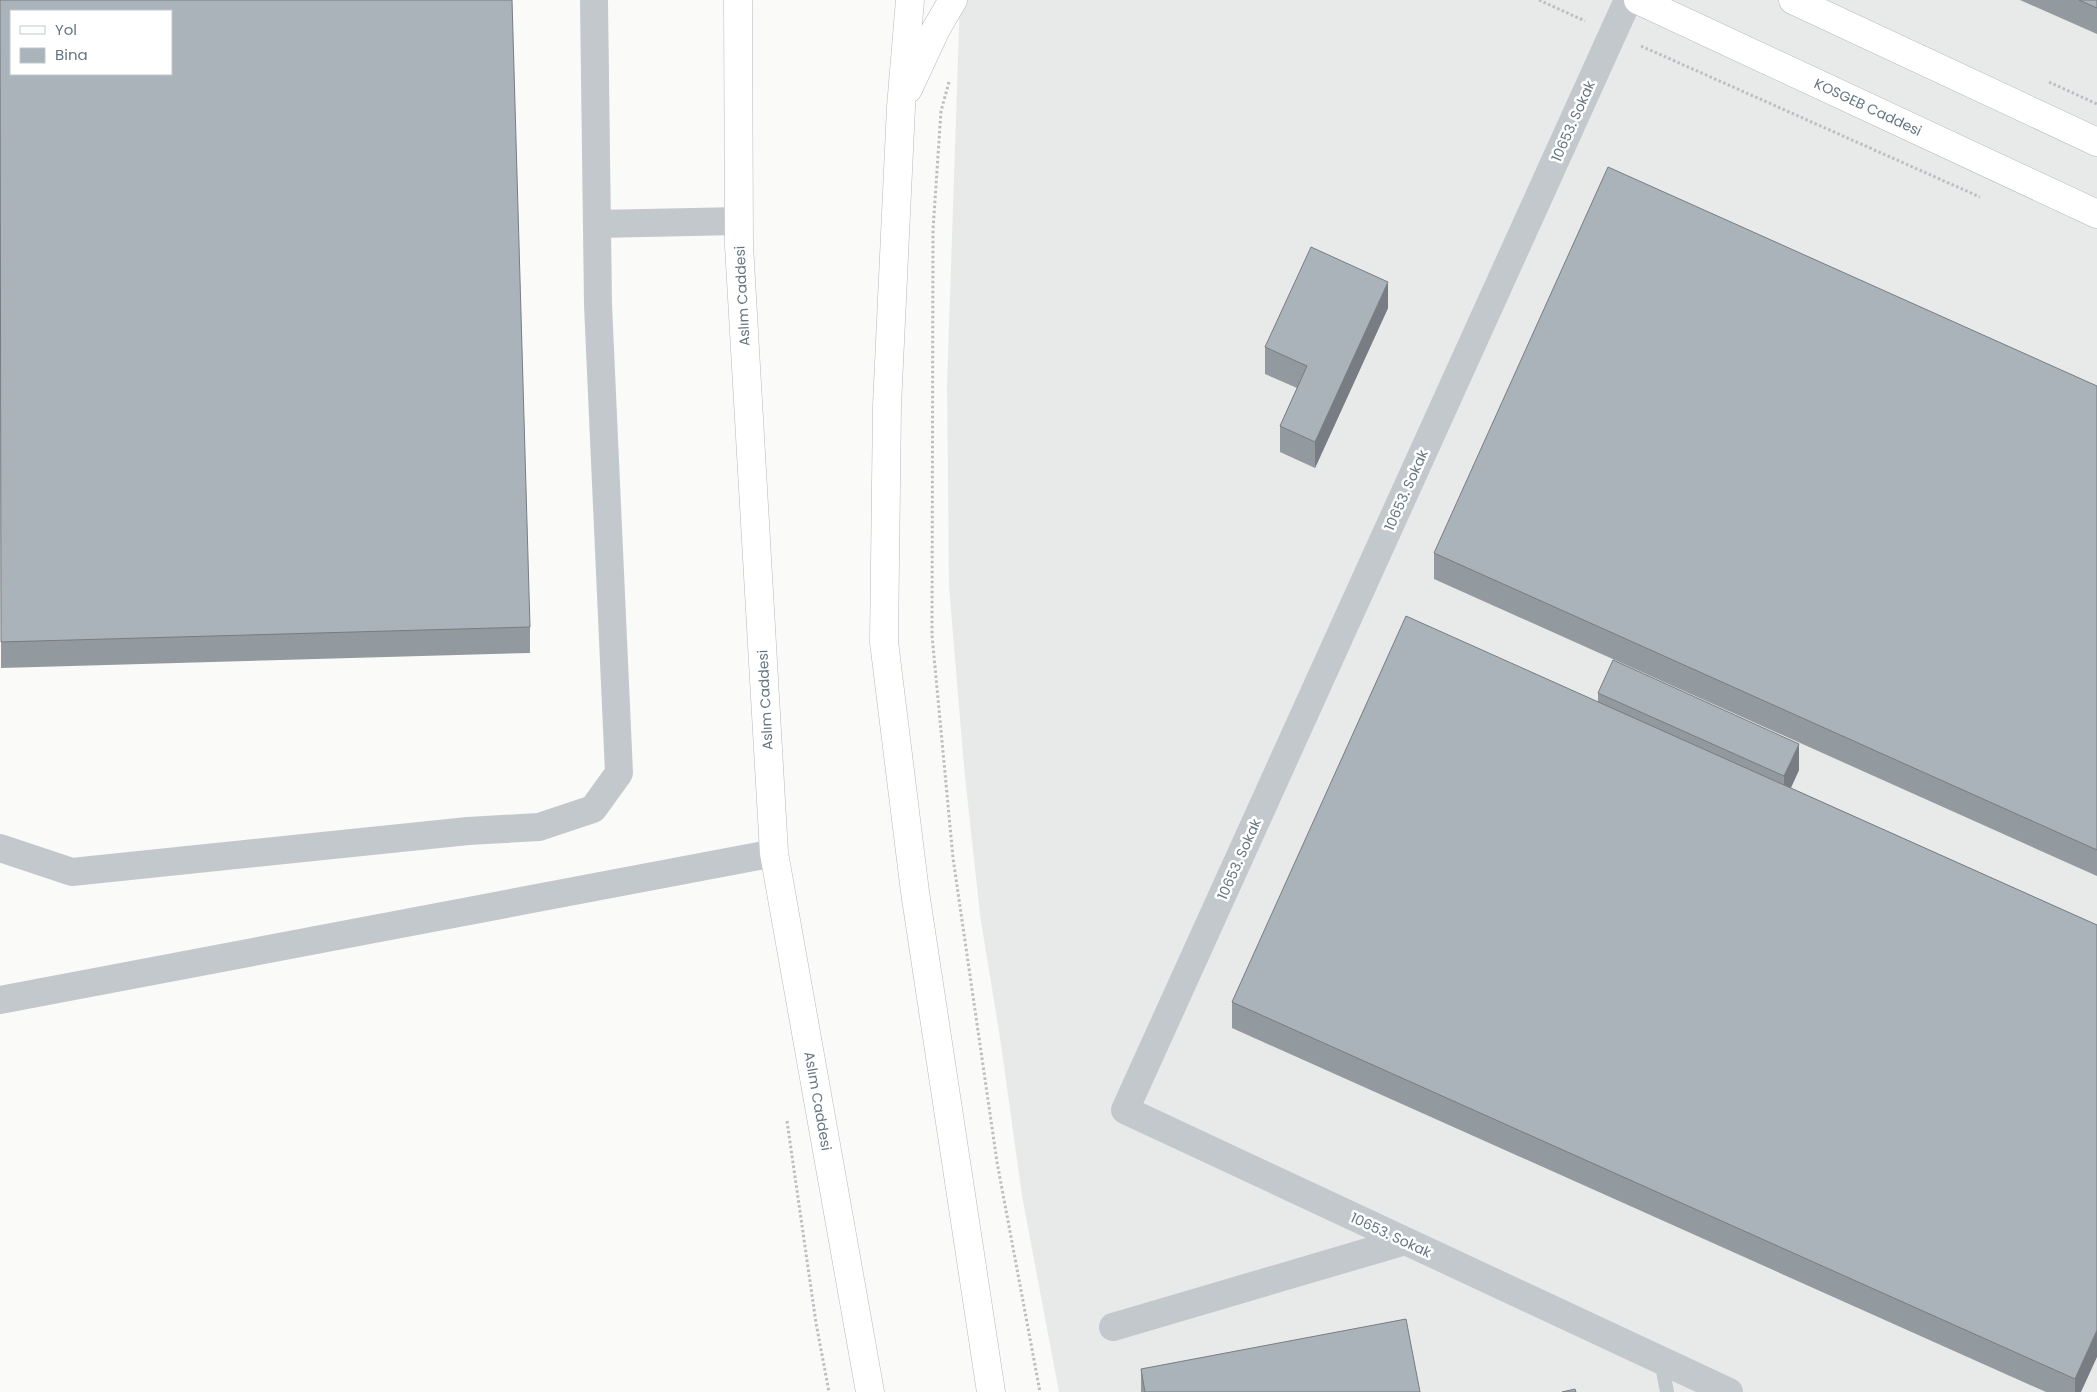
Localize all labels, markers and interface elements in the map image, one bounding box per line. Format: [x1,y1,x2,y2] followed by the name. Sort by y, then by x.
[10,10,172,75] legend
[55,19,77,40] text: Yol
[55,44,88,65] text: Bina
[1811,73,1925,141] street label: KOSGEB Caddesi
[1546,77,1600,165] street label: 10653. Sokak
[729,245,755,347] street label: Aslım Caddesi
[1379,446,1433,534] street label: 10653. Sokak
[752,649,778,751] street label: Aslım Caddesi
[1212,815,1266,903] street label: 10653. Sokak
[799,1050,837,1152] street label: Aslım Caddesi
[1347,1208,1435,1263] street label: 10653. Sokak

